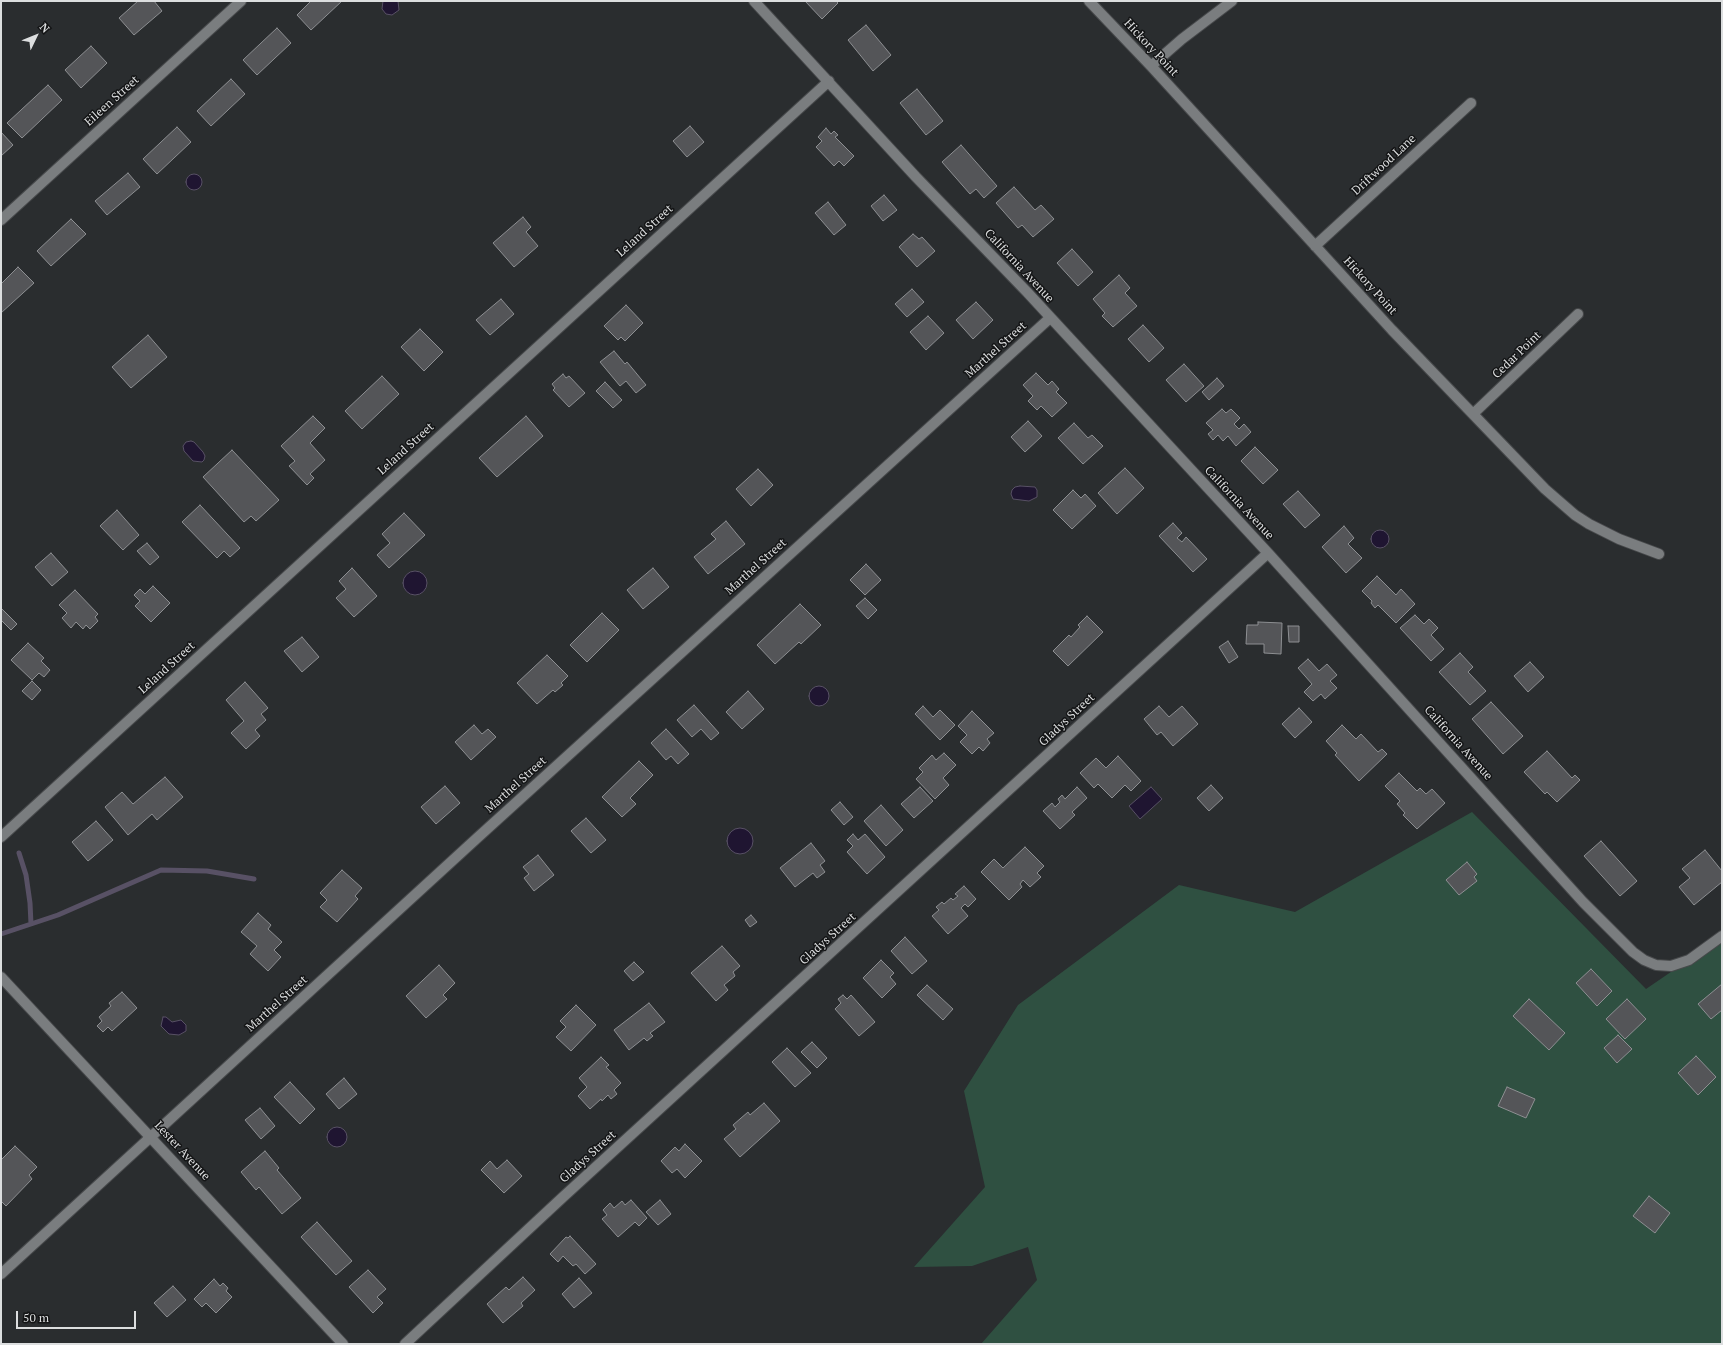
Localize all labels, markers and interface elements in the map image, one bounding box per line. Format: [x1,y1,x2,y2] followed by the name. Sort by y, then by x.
[16,16,56,56] north arrow
[1121,16,1181,80] street label: Hickory Point
[37,20,53,36] text: N
[82,73,142,129] street label: Eileen Street
[1349,132,1419,198] street label: Driftwood Lane
[614,202,676,260] street label: Leland Street
[981,226,1057,306] street label: California Avenue
[1340,254,1400,318] street label: Hickory Point
[963,319,1029,381] street label: Marthel Street
[1490,328,1544,382] street label: Cedar Point
[375,420,437,478] street label: Leland Street
[1201,463,1277,543] street label: California Avenue
[723,536,789,598] street label: Marthel Street
[136,639,198,697] street label: Leland Street
[1036,691,1098,749] street label: Gladys Street
[1421,703,1495,783] street label: California Avenue
[483,754,549,816] street label: Marthel Street
[797,910,859,968] street label: Gladys Street
[244,973,310,1035] street label: Marthel Street
[151,1119,213,1183] street label: Lester Avenue
[557,1128,619,1186] street label: Gladys Street
[18,1303,138,1329] scale bar
[23,1310,49,1325] text: 50 m

